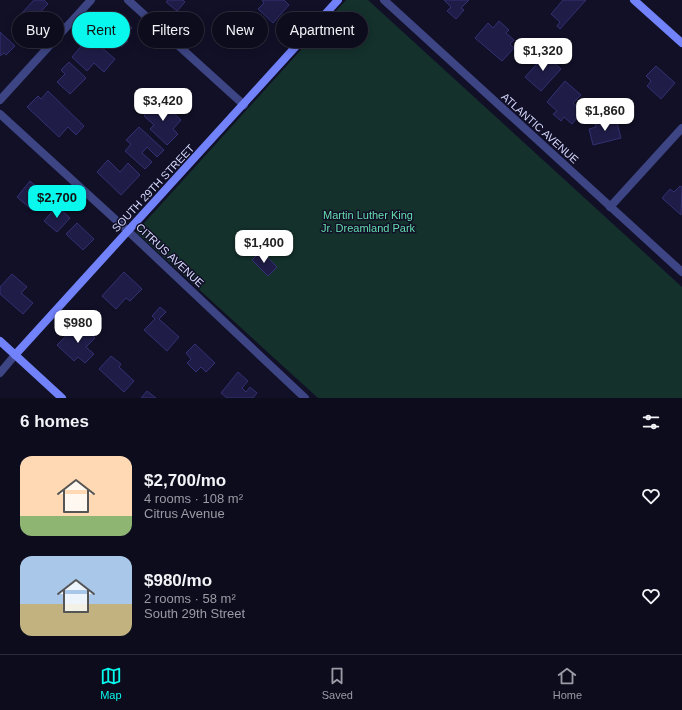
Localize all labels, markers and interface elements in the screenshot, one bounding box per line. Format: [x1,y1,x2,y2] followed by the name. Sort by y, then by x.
[12,12,64,48] chip: Buy
[72,12,130,48] chip: Rent
[138,12,204,48] chip: Filters
[212,12,268,48] chip: New
[276,12,368,48] chip: Apartment
[510,38,576,72] pin: $1,320
[523,43,563,58] text: $1,320
[130,88,196,122] pin: $3,420
[499,90,581,166] street label: ATLANTIC AVENUE
[143,93,183,108] text: $3,420
[572,98,638,132] pin: $1,860
[585,103,625,118] text: $1,860
[109,142,197,234] street label: SOUTH 29TH STREET
[24,185,90,219] pin: $2,700
[37,190,77,205] text: $2,700
[321,209,416,234] park label: Martin Luther King Jr. Dreamland Park
[134,221,206,289] street label: CITRUS AVENUE
[231,230,297,264] pin: $1,400
[244,235,284,250] text: $1,400
[54,310,102,344] pin: $980
[64,315,92,330] text: $980
[640,411,662,433] icon: filters
[20,412,89,431] text: 6 homes
[144,471,226,490] text: $2,700/mo
[52,472,100,520] icon: home
[640,485,662,507] icon: heart
[144,491,243,506] text: 4 rooms · 108 m²
[144,506,225,521] text: Citrus Avenue
[144,571,212,590] text: $980/mo
[52,572,100,620] icon: home
[640,585,662,607] icon: heart
[144,591,236,606] text: 2 rooms · 58 m²
[144,606,245,621] text: South 29th Street
[100,665,122,701] tab: Map
[322,665,353,701] tab: Saved
[553,665,582,701] tab: Home

